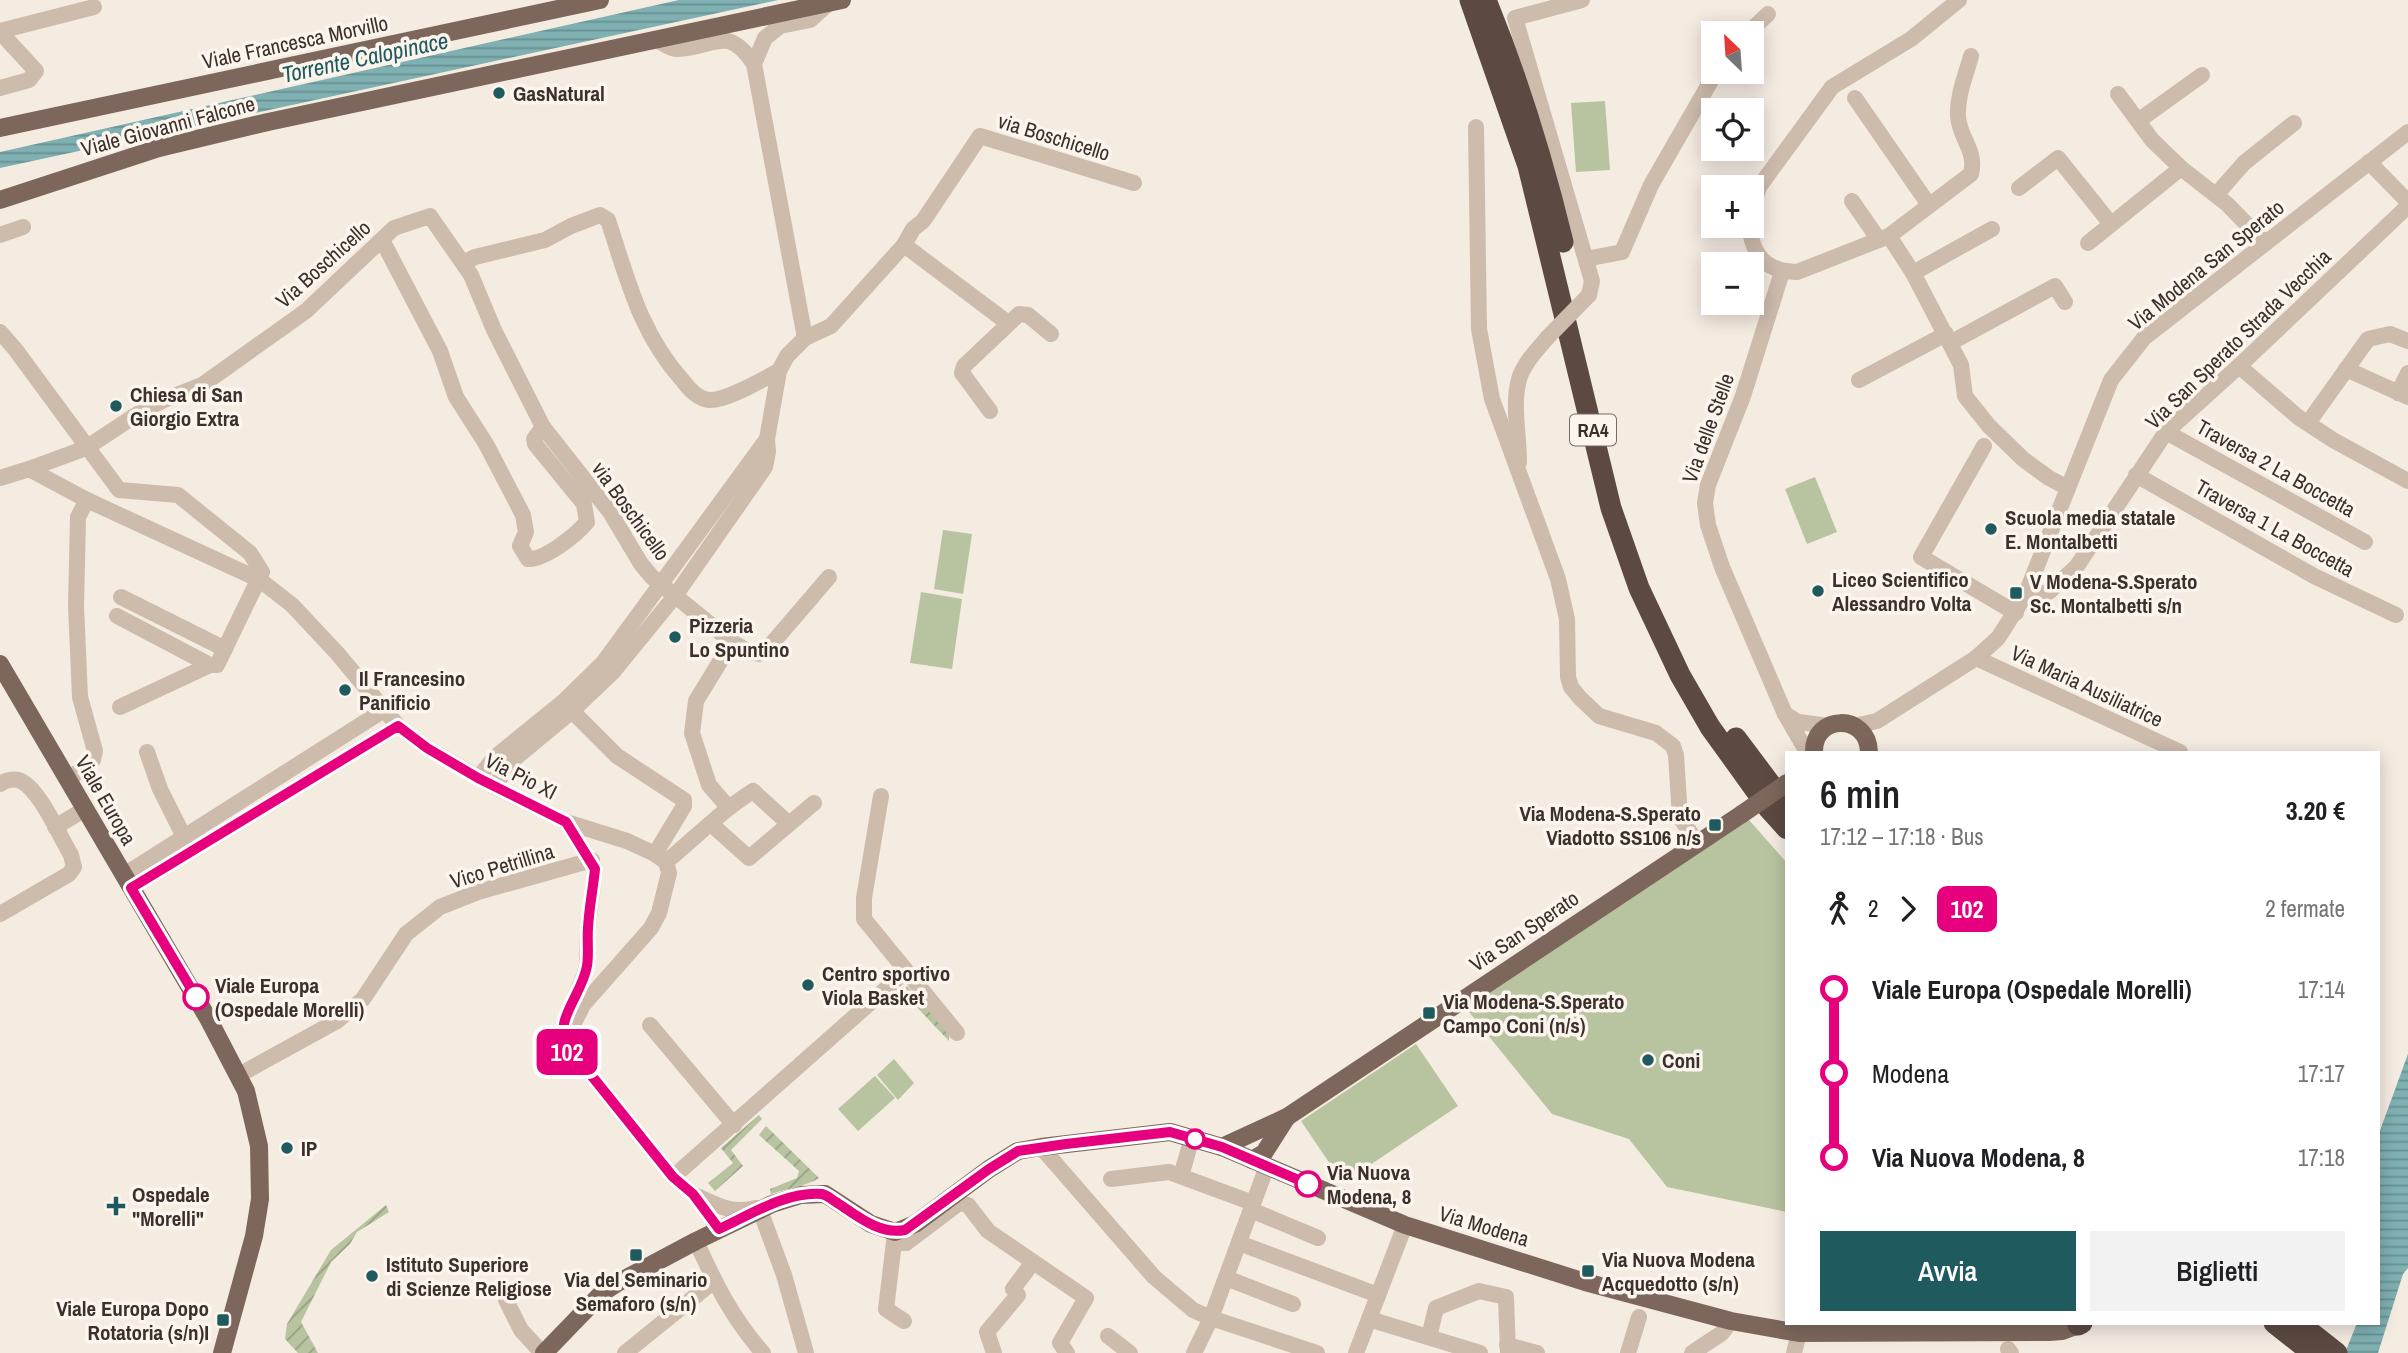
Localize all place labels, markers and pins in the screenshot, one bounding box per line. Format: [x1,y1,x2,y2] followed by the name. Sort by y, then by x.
[513,79,605,108] place label: GasNatural
[491,85,507,101] marker: GasNatural
[130,380,243,433] place label: Chiesa di San Giorgio Extra
[108,398,124,414] marker: Chiesa di San Giorgio Extra
[2005,503,2175,556] place label: Scuola media statale E. Montalbetti
[1983,521,1999,537] marker: Scuola media statale E. Montalbetti
[1832,565,1972,618] place label: Liceo Scientifico Alessandro Volta
[2030,567,2197,620] place label: V Modena-S.Sperato Sc. Montalbetti s/n
[1810,583,1826,599] marker: Liceo Scientifico Alessandro Volta
[2008,585,2024,601] marker: V Modena-S.Sperato Sc. Montalbetti s/n
[689,611,789,664] place label: Pizzeria Lo Spuntino
[667,629,683,645] marker: Pizzeria Lo Spuntino
[359,664,465,717] place label: Il Francesino Panificio
[337,682,353,698] marker: Il Francesino Panificio
[1519,799,1701,852] place label: Via Modena-S.Sperato Viadotto SS106 n/s
[1707,817,1723,833] marker: Via Modena-S.Sperato Viadotto SS106 n/s
[822,959,950,1012] place label: Centro sportivo Viola Basket
[215,971,365,1024] place label: Viale Europa (Ospedale Morelli)
[800,977,816,993] marker: Centro sportivo Viola Basket
[183,984,209,1010] marker: Viale Europa (Ospedale Morelli)
[1443,987,1625,1040] place label: Via Modena-S.Sperato Campo Coni (n/s)
[1421,1005,1437,1021] marker: Via Modena-S.Sperato Campo Coni (n/s)
[1662,1046,1700,1075] place label: Coni
[1640,1052,1656,1068] marker: Coni
[1185,1129,1205,1149] unlabelled marker
[301,1134,317,1163] place label: IP
[279,1140,295,1156] marker: IP
[1327,1158,1411,1211] place label: Via Nuova Modena, 8
[1295,1171,1321,1197] marker: Via Nuova Modena, 8
[132,1180,210,1233] place label: Ospedale "Morelli"
[106,1196,126,1216] marker: Ospedale "Morelli"
[1602,1245,1755,1298] place label: Via Nuova Modena Acquedotto (s/n)
[628,1247,644,1263] marker: Via del Seminario Semaforo (s/n)
[386,1250,552,1303] place label: Istituto Superiore di Scienze Religiose
[1580,1263,1596,1279] marker: Via Nuova Modena Acquedotto (s/n)
[564,1265,708,1318] place label: Via del Seminario Semaforo (s/n)
[364,1268,380,1284] marker: Istituto Superiore di Scienze Religiose
[56,1294,209,1347] place label: Viale Europa Dopo Rotatoria (s/n)I
[215,1312,231,1328] marker: Viale Europa Dopo Rotatoria (s/n)I

